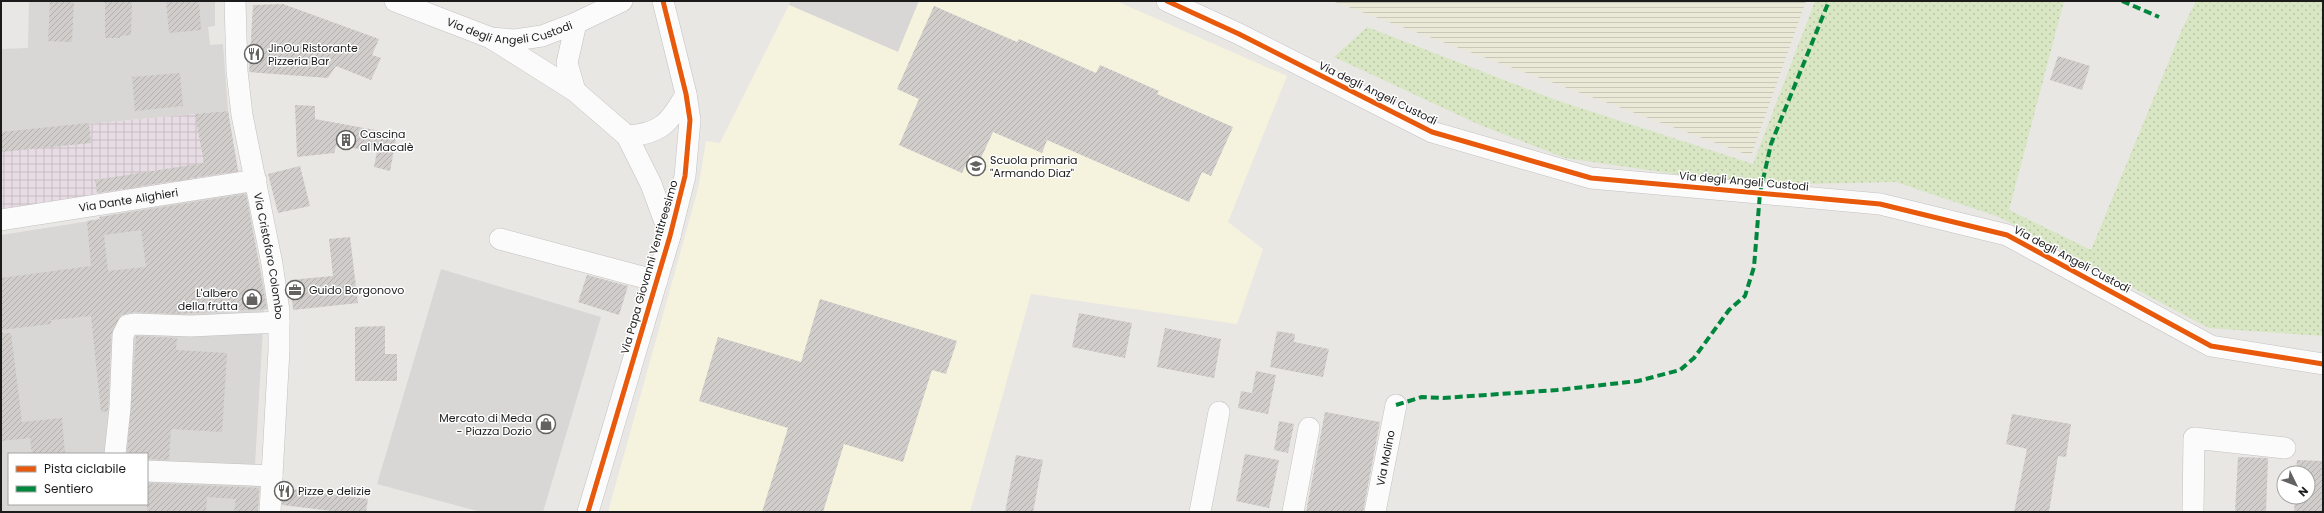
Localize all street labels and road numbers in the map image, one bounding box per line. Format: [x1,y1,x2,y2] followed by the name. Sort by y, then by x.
[444,14,575,48] street label: Via degli Angeli Custodi
[1316,57,1440,129] street label: Via degli Angeli Custodi
[1679,167,1810,195] street label: Via degli Angeli Custodi
[616,178,682,356] street label: Via Papa Giovanni Ventitreesimo
[78,184,180,216] street label: Via Dante Alighieri
[250,191,287,319] street label: Via Cristoforo Colombo
[2011,221,2133,297] street label: Via degli Angeli Custodi
[1372,429,1399,487] street label: Via Molino

